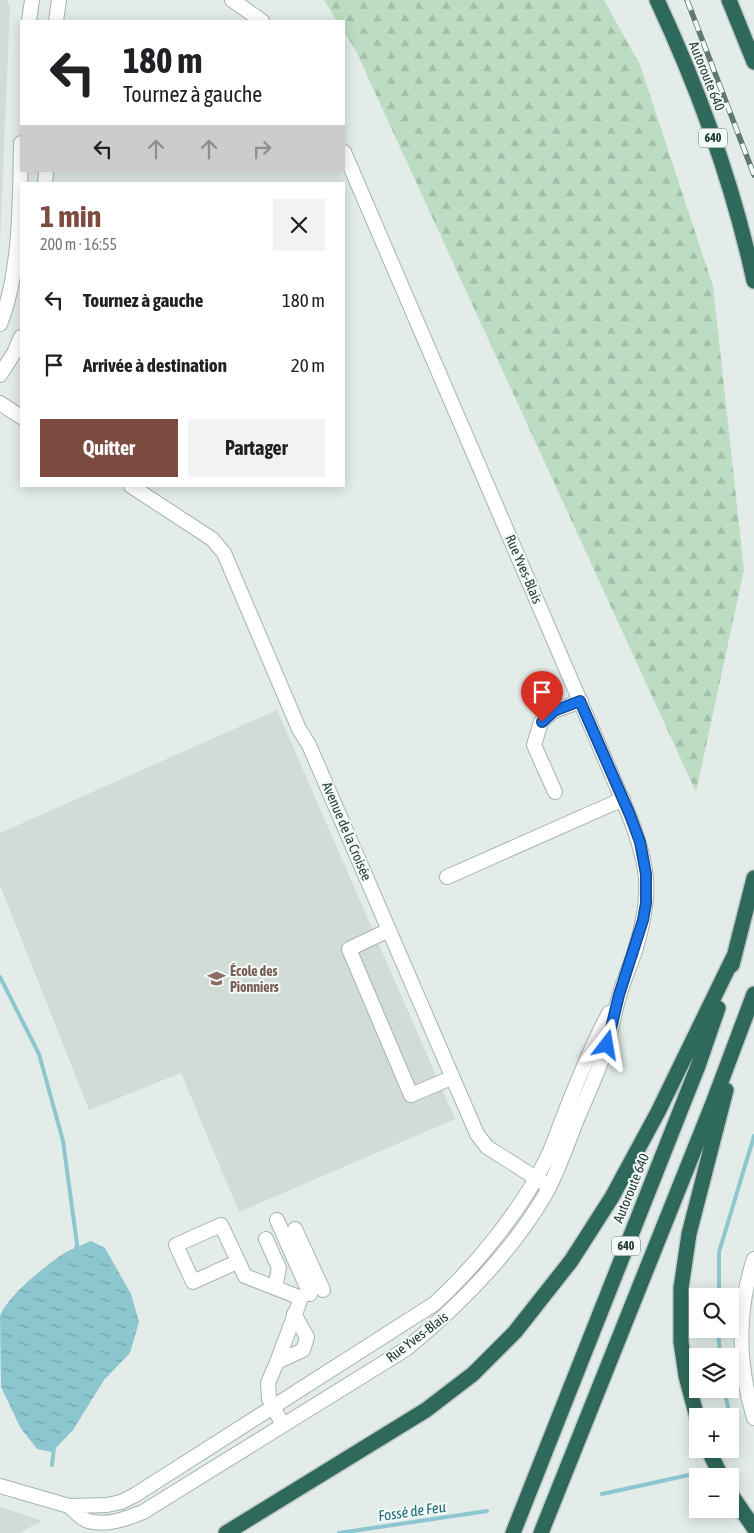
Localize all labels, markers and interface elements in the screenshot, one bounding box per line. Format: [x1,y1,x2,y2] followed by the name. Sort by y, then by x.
[686,39,728,113] street label: Autoroute 640
[40,40,105,105] icon: left
[123,40,202,80] text: 180 m
[123,81,262,107] text: Tournez à gauche
[699,128,727,148] road number: 640
[89,135,117,163] icon: left
[142,135,170,163] icon: ahead
[195,135,223,163] icon: ahead
[248,135,276,163] icon: right
[40,199,101,233] text: 1 min
[273,199,325,251] button: close
[40,235,117,253] text: 200 m · 16:55
[40,286,68,314] icon: left
[83,289,203,311] text: Tournez à gauche
[282,289,325,311] text: 180 m
[40,351,68,379] icon: arrive
[83,354,227,376] text: Arrivée à destination
[291,354,325,376] text: 20 m
[40,419,178,477] button: Quitter
[188,419,325,477] button: Partager
[502,532,546,606] street label: Rue Yves-Blais
[521,671,563,722] pin
[528,678,556,706] icon: arrive
[319,779,375,883] street label: Avenue de la Croisée
[230,963,279,995] place label: École des Pionniers
[206,969,226,989] school or university icon: École des Pionniers
[580,1018,632,1070] position arrow
[610,1151,652,1225] street label: Autoroute 640
[612,1236,640,1256] road number: 640
[689,1288,739,1518] map controls
[689,1288,739,1338] button: search
[383,1309,451,1365] street label: Rue Yves-Blais
[689,1348,739,1398] button: layers
[689,1408,739,1458] button: +
[689,1468,739,1518] button: −
[377,1498,447,1524] water label: Fossé de Feu

